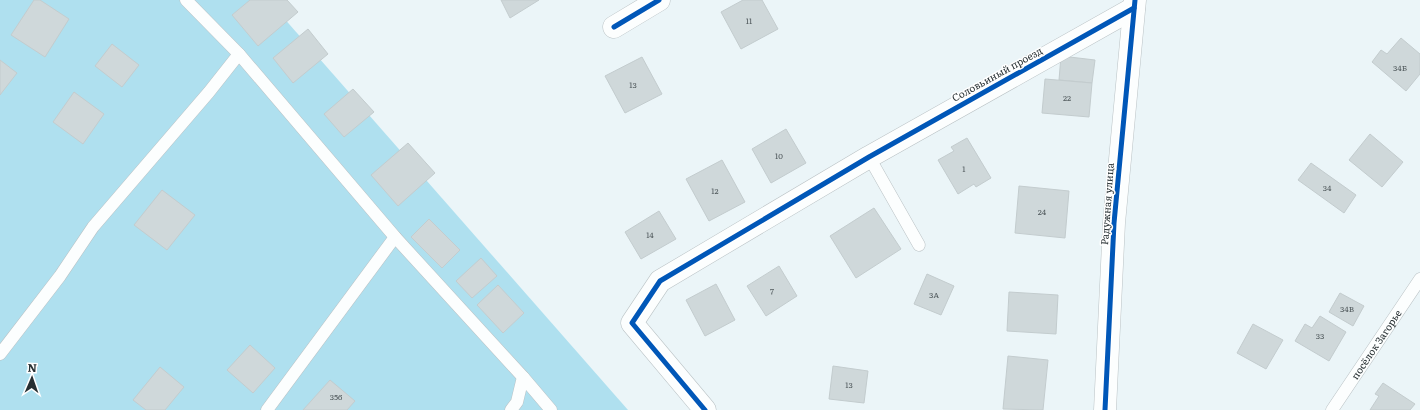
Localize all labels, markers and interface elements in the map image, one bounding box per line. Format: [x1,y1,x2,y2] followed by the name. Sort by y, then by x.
[746,15,753,26] house number: 11
[949,42,1045,105] street label: Соловьиный проезд
[1393,62,1407,73] house number: 34Б
[629,79,637,90] house number: 13
[1063,92,1071,103] house number: 22
[775,150,783,161] house number: 10
[1096,162,1117,246] street label: Радужная улица
[962,163,966,174] house number: 1
[1323,182,1332,193] house number: 34
[711,185,719,196] house number: 12
[1038,206,1047,217] house number: 24
[646,229,654,240] house number: 14
[770,285,774,296] house number: 7
[929,289,939,300] house number: 3А
[1340,303,1354,314] house number: 34В
[1347,306,1405,382] street label: посёлок Загорье
[1316,330,1324,341] house number: 33
[12,358,52,398] north arrow
[27,359,37,375] text: N
[845,379,853,390] house number: 13
[330,391,343,402] house number: 356

